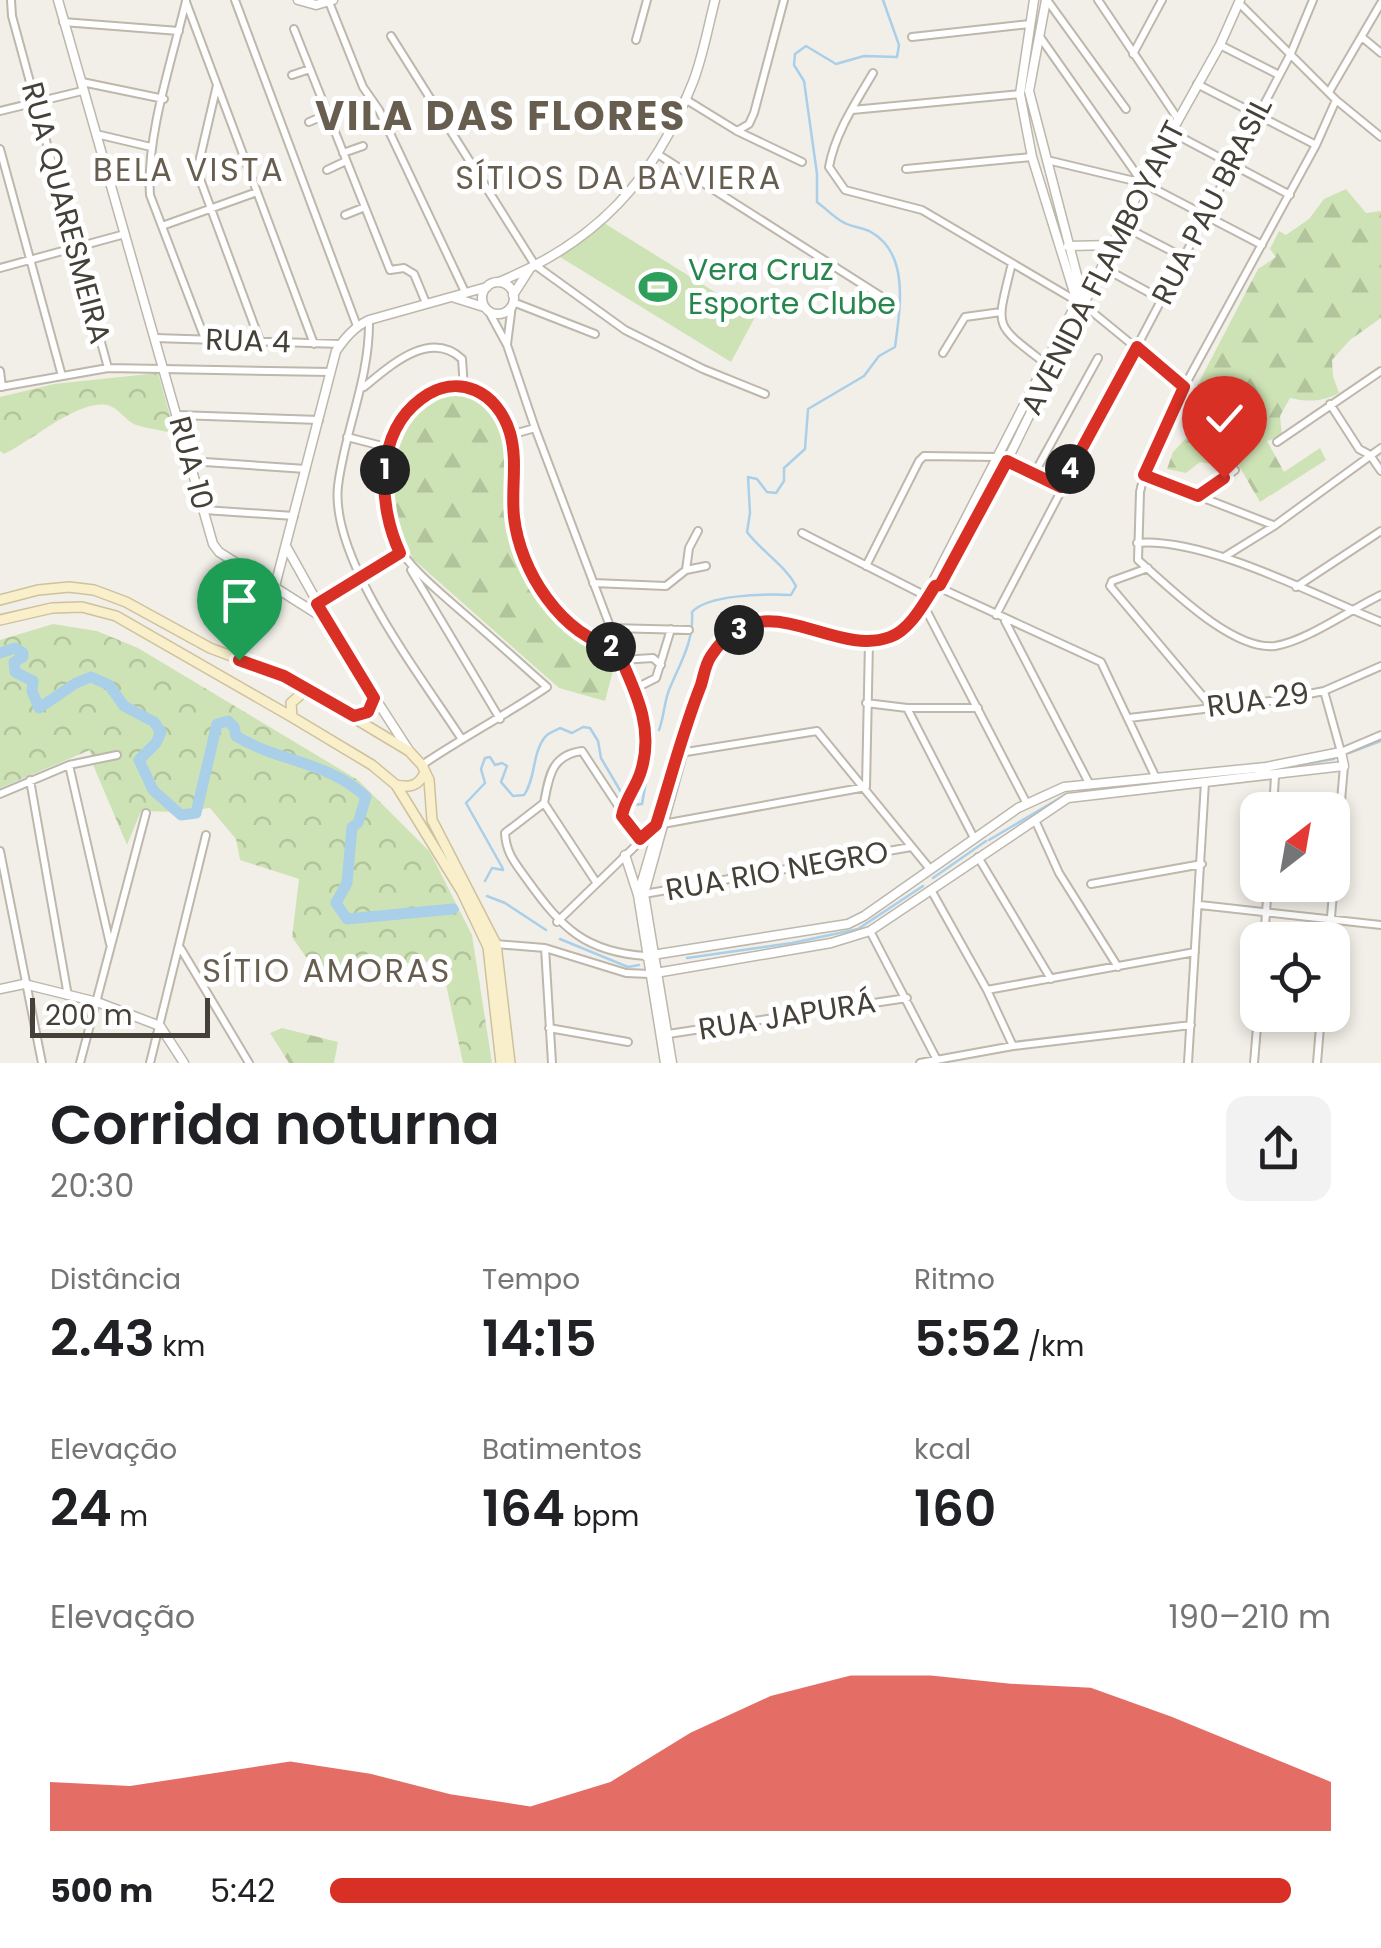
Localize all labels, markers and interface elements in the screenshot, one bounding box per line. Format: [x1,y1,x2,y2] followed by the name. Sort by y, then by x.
[11,77,122,348] street label: RUA QUARESMEIRA
[315,88,687,144] district label: VILA DAS FLORES
[1141,90,1282,312] street label: RUA PAU BRASIL
[1010,113,1195,422] street label: AVENIDA FLAMBOYANT
[93,147,285,192] district label: BELA VISTA
[455,155,783,200] district label: SÍTIOS DA BAVIERA
[688,248,896,325] place label: Vera Cruz Esporte Clube
[637,266,679,308] sports icon: Vera Cruz Esporte Clube
[204,318,292,363] street label: RUA 4
[1182,376,1267,479] pin
[1197,391,1252,446] icon: check
[158,411,225,514] street label: RUA 10
[1045,444,1095,494] pin: 4
[360,445,410,495] pin: 1
[1061,449,1079,488] text: 4
[380,450,390,489] text: 1
[197,558,282,661] pin
[212,573,267,628] icon: arrive
[714,605,764,655] pin: 3
[731,610,747,649] text: 3
[586,622,636,672] pin: 2
[603,627,619,666] text: 2
[1204,671,1312,728] street label: RUA 29
[1240,792,1350,902] north arrow
[1240,792,1350,1032] map controls
[662,830,892,911] street label: RUA RIO NEGRO
[1240,922,1350,1032] button: locate
[202,948,452,993] district label: SÍTIO AMORAS
[695,980,879,1051] street label: RUA JAPURÁ
[30,993,210,1038] scale bar
[45,996,133,1035] text: 200 m
[50,1086,500,1163] text: Corrida noturna
[1226,1096,1331,1201] button: share
[50,1163,134,1208] text: 20:30
[50,1260,181,1299] text: Distância
[482,1260,580,1299] text: Tempo
[914,1260,995,1299] text: Ritmo
[50,1303,155,1374] text: 2.43
[482,1303,597,1374] text: 14:15
[914,1303,1020,1374] text: 5:52
[155,1327,205,1366] text: km
[1020,1327,1084,1366] text: /km
[50,1430,177,1469] text: Elevação
[482,1430,642,1469] text: Batimentos
[914,1430,971,1469] text: kcal
[50,1473,112,1544] text: 24
[482,1473,565,1544] text: 164
[914,1473,996,1544] text: 160
[112,1497,148,1536] text: m
[565,1497,639,1536] text: bpm
[50,1594,195,1639] text: Elevação
[1169,1594,1331,1639] text: 190–210 m
[50,1868,153,1913] text: 500 m
[210,1868,275,1913] text: 5:42

